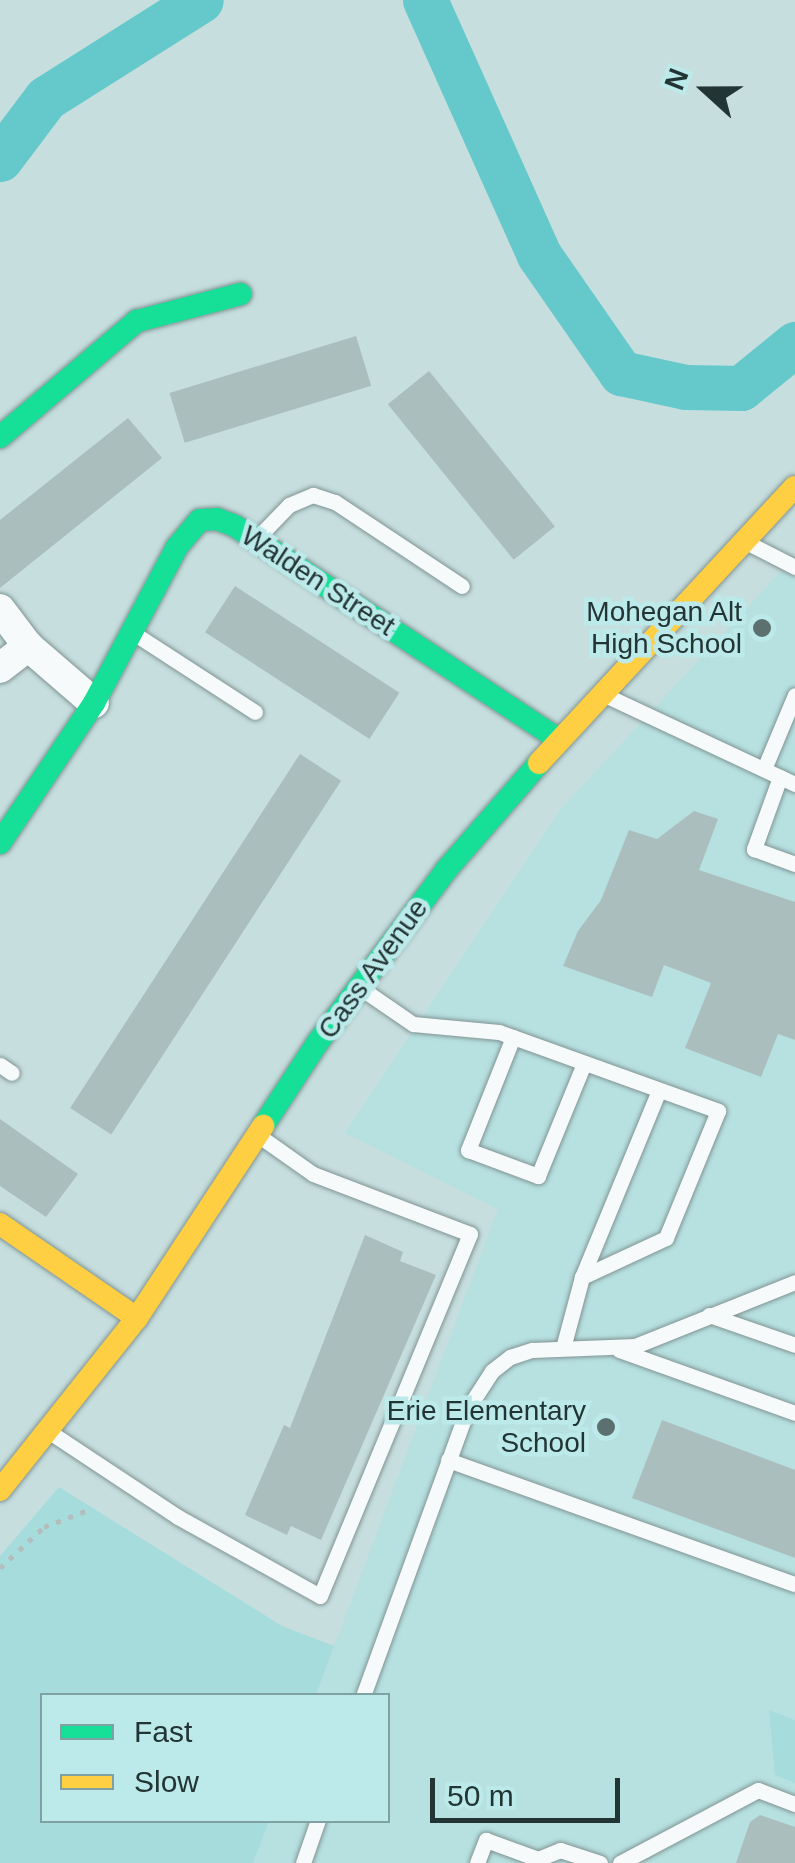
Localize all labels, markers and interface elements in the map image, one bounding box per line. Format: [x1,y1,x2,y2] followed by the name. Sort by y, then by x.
[655,40,755,140] north arrow
[658,64,695,94] text: N
[235,519,401,643] street label: Walden Street
[585,595,742,661] place label: Mohegan Alt High School
[751,617,773,639] marker: Mohegan Alt High School
[311,892,435,1046] street label: Cass Avenue
[387,1394,586,1460] place label: Erie Elementary School
[595,1416,617,1438] marker: Erie Elementary School
[40,1693,390,1823] legend
[134,1715,192,1748] text: Fast
[435,1758,625,1820] scale bar
[134,1765,199,1798] text: Slow
[447,1779,514,1812] text: 50 m

